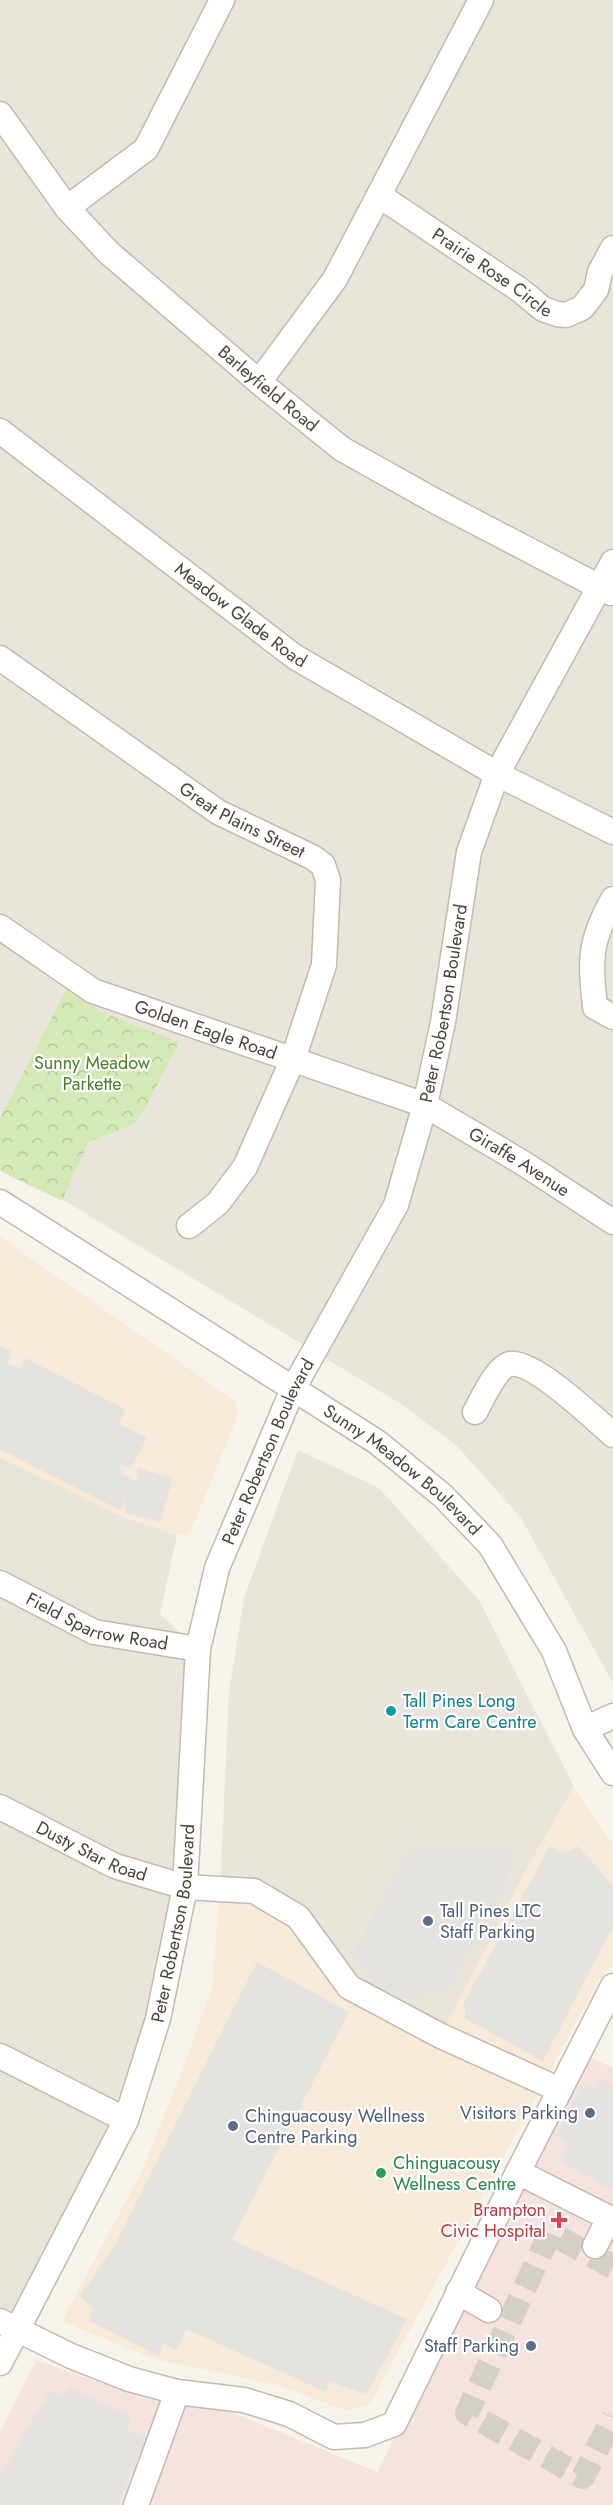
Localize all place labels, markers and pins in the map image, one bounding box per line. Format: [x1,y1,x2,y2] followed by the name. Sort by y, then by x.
[403,1688,537,1735] place label: Tall Pines Long Term Care Centre
[384,1704,398,1718] marker: Tall Pines Long Term Care Centre
[440,1898,541,1945] place label: Tall Pines LTC Staff Parking
[421,1914,435,1928] marker: Tall Pines LTC Staff Parking
[460,2100,578,2126] place label: Visitors Parking
[245,2103,425,2150] place label: Chinguacousy Wellness Centre Parking
[583,2106,597,2120] marker: Visitors Parking
[226,2119,240,2133] marker: Chinguacousy Wellness Centre Parking
[393,2150,516,2197] place label: Chinguacousy Wellness Centre
[374,2166,388,2180] marker: Chinguacousy Wellness Centre
[440,2197,546,2244] place label: Brampton Civic Hospital
[550,2211,568,2229] marker: Brampton Civic Hospital
[424,2333,519,2359] place label: Staff Parking
[524,2339,538,2353] marker: Staff Parking

